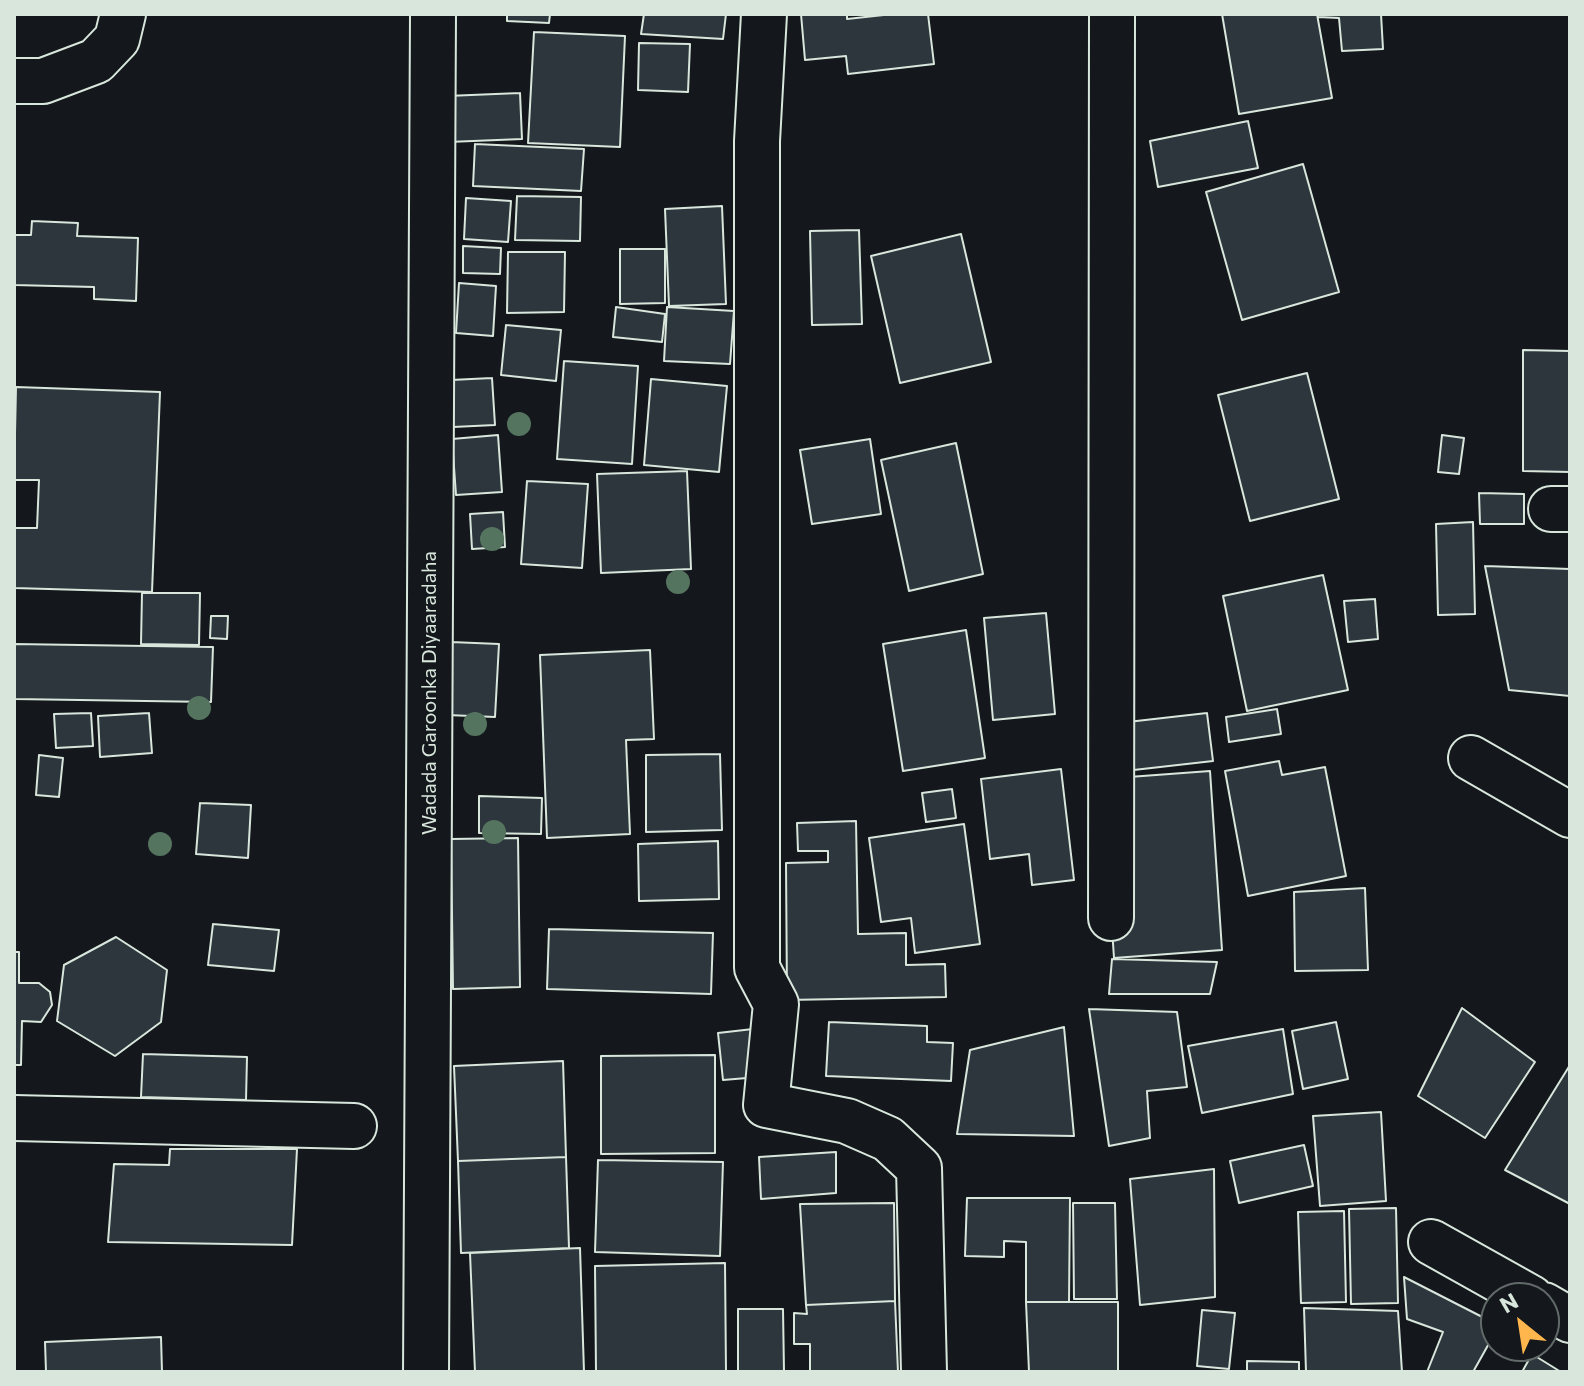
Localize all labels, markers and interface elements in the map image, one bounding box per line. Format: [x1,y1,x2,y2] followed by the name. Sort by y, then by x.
[417,551,441,835] street label: Wadada Garoonka Diyaaradaha
[1480,1282,1560,1362] north arrow
[1495,1287,1523,1318] text: N

